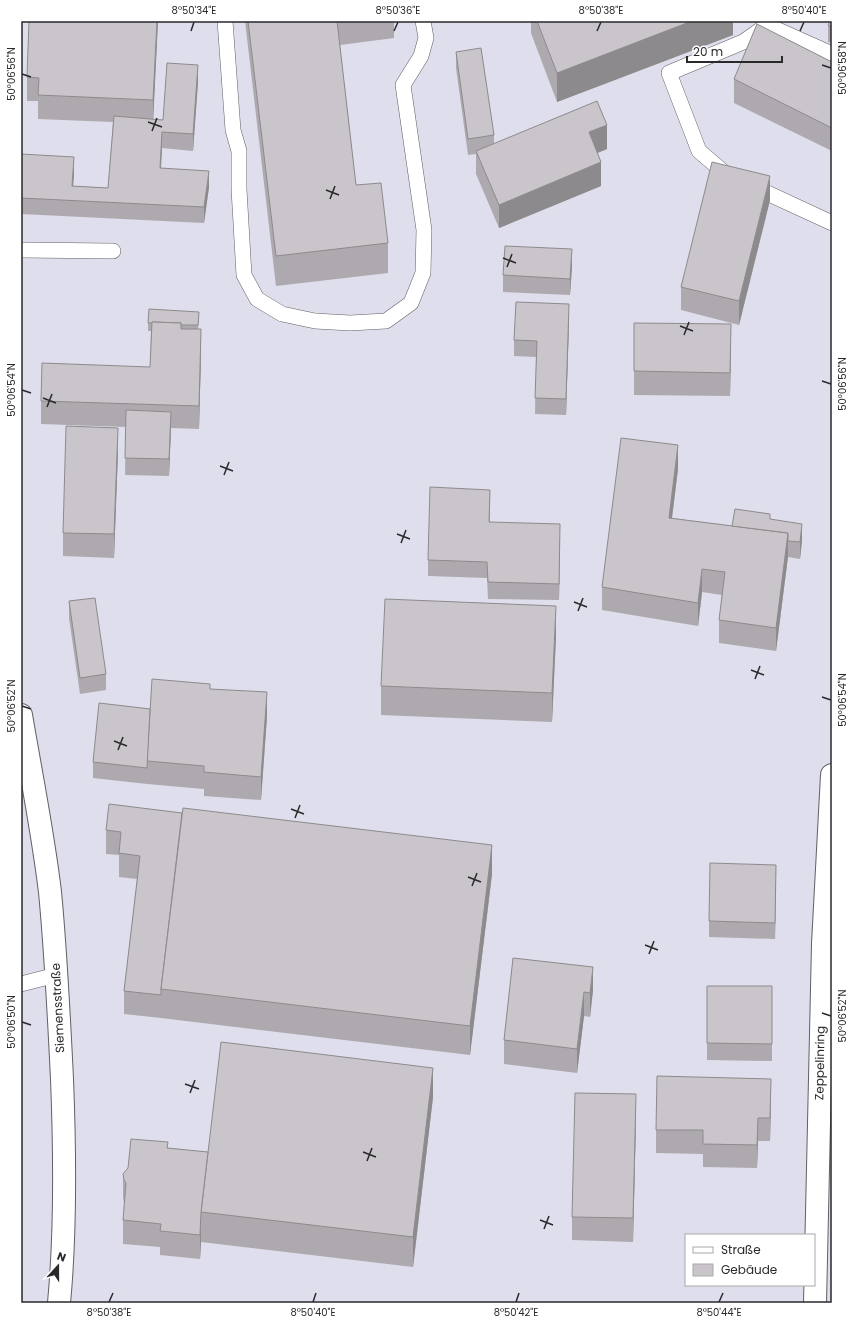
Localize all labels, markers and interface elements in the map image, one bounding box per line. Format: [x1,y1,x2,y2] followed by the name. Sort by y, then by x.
[172,3,216,18] text: 8°50'34"E
[376,3,420,18] text: 8°50'36"E
[579,3,623,18] text: 8°50'38"E
[781,3,827,18] text: 8°50'40"E
[687,38,782,64] scale bar
[835,41,850,95] text: 50°06'58"N
[693,43,723,60] text: 20 m
[4,47,19,101] text: 50°06'56"N
[835,357,850,411] text: 50°06'56"N
[4,363,19,417] text: 50°06'54"N
[835,673,850,727] text: 50°06'54"N
[4,680,19,732] text: 50°06'52"N
[47,963,68,1053] street label: Siemensstraße
[835,990,850,1042] text: 50°06'52"N
[4,995,19,1049] text: 50°06'50"N
[810,1026,829,1100] street label: Zeppelinring
[685,1234,815,1286] legend
[721,1241,761,1258] text: Straße
[38,1246,78,1286] north arrow
[55,1248,68,1266] text: N
[721,1261,777,1278] text: Gebäude
[87,1305,131,1320] text: 8°50'38"E
[290,1305,336,1320] text: 8°50'40"E
[494,1305,538,1320] text: 8°50'42"E
[696,1305,742,1320] text: 8°50'44"E

